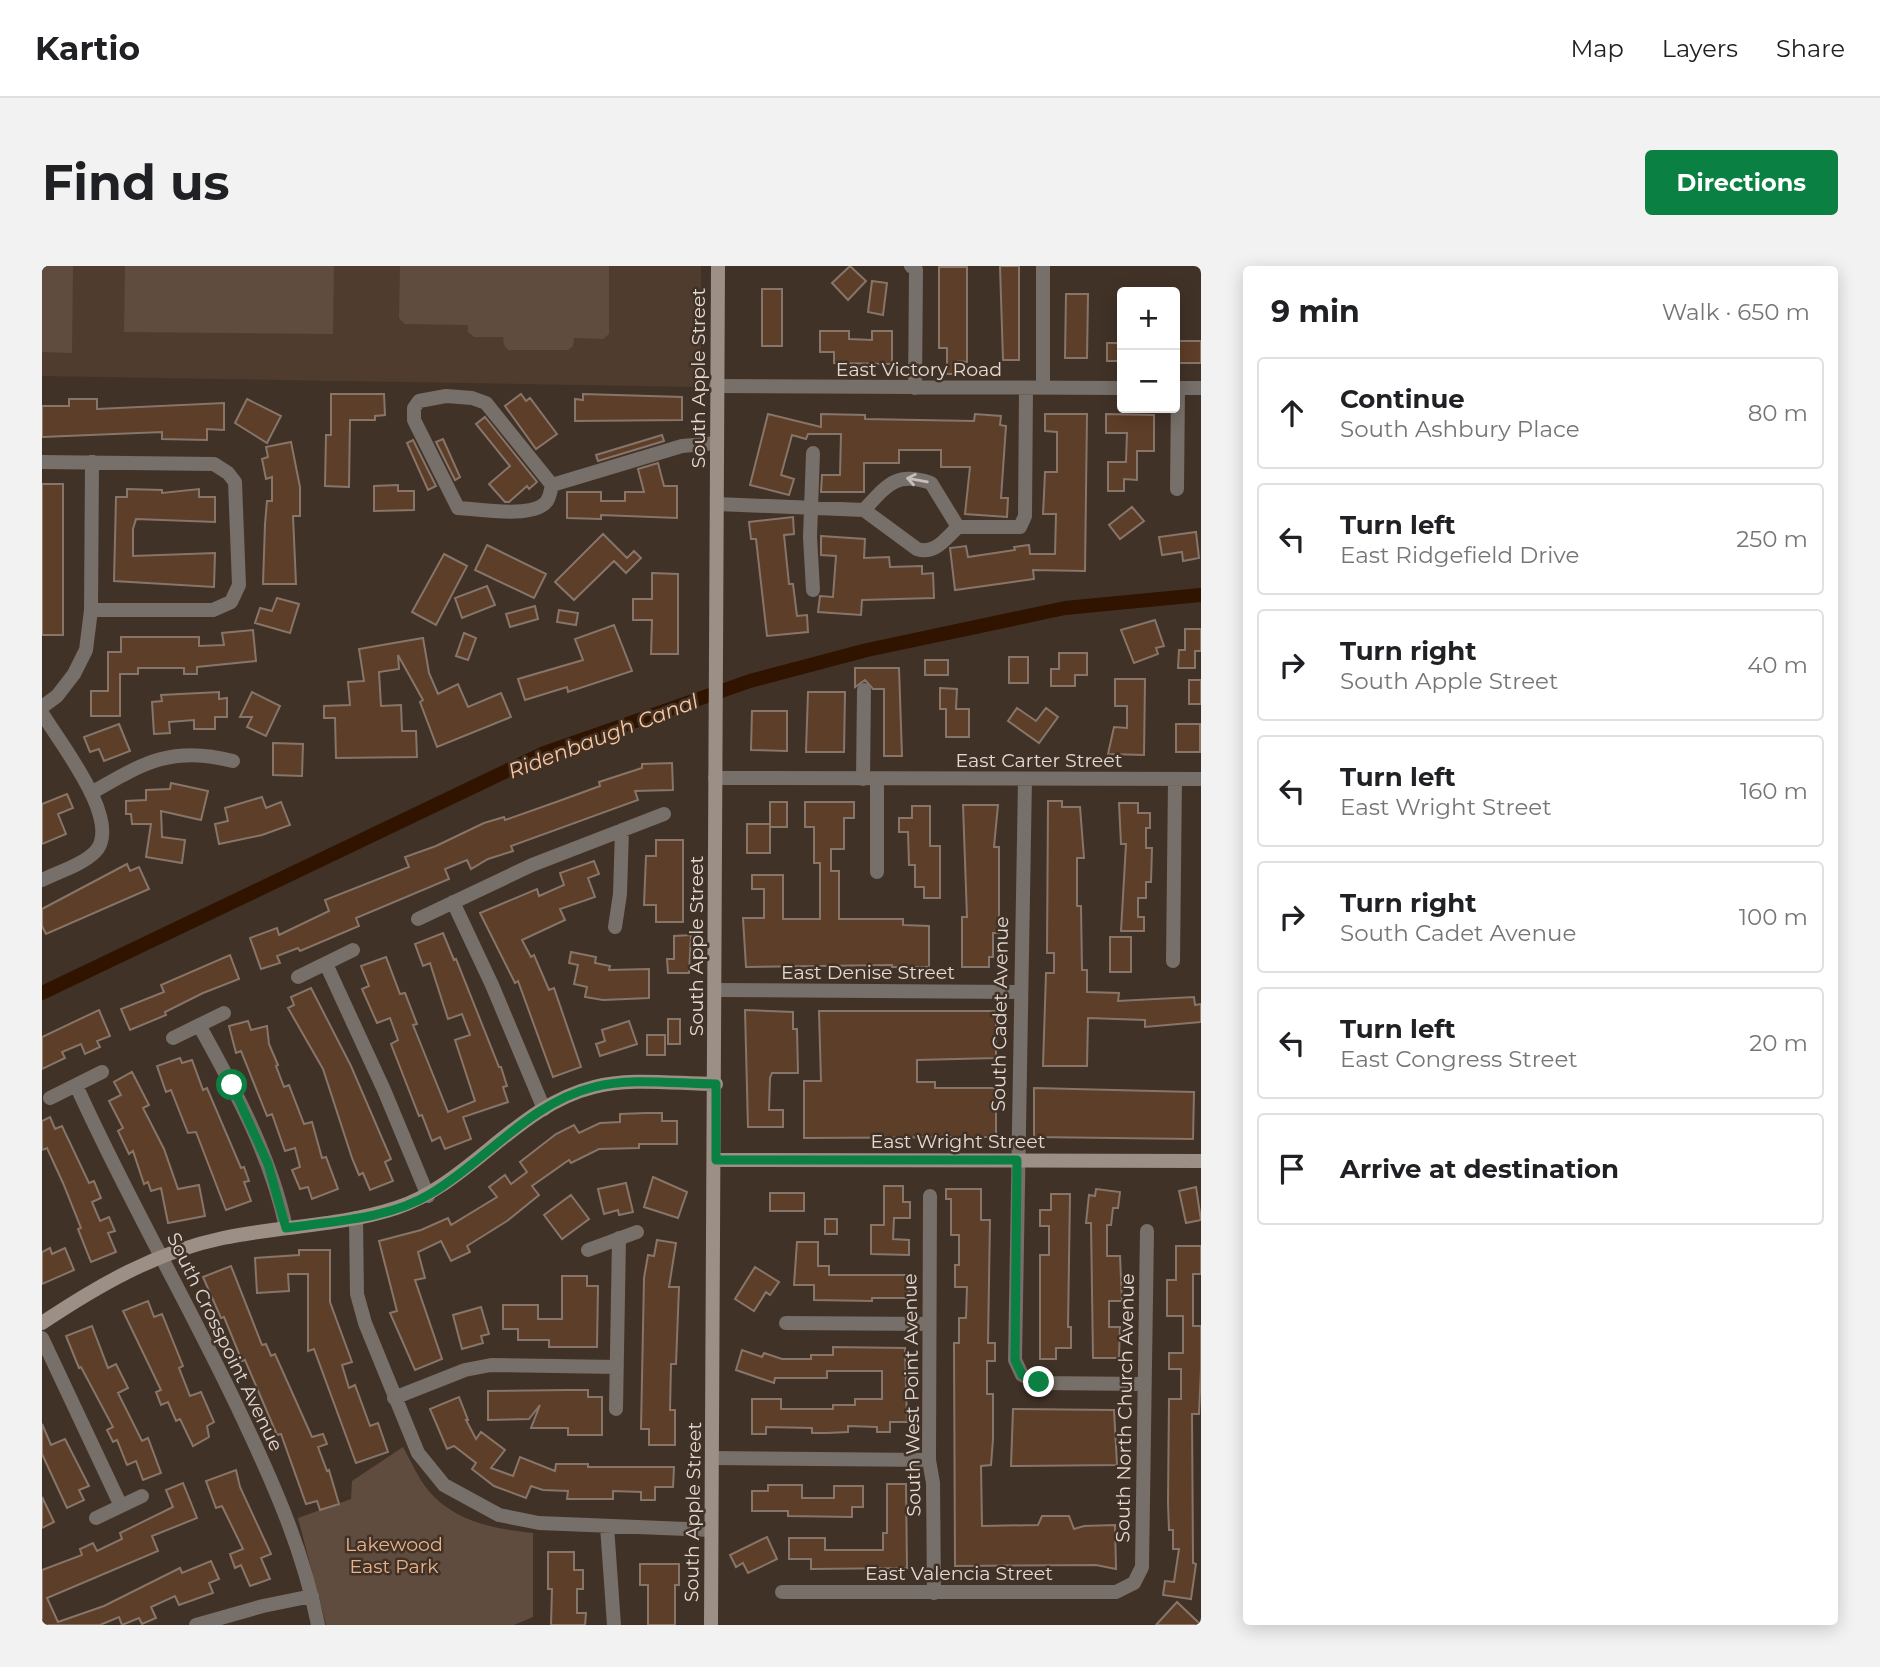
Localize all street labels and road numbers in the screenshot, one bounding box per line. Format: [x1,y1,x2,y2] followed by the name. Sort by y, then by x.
[687,288,710,468] street label: South Apple Street
[836,358,1002,381] street label: East Victory Road
[955,749,1123,772] street label: East Carter Street
[685,856,708,1036] street label: South Apple Street
[987,916,1013,1112] street label: South Cadet Avenue
[781,961,955,984] street label: East Denise Street
[871,1130,1046,1153] street label: East Wright Street
[162,1229,288,1455] street label: South Crosspoint Avenue
[898,1273,926,1517] street label: South West Point Avenue
[1111,1273,1139,1543] street label: South North Church Avenue
[680,1421,706,1602] street label: South Apple Street
[865,1562,1053,1585] street label: East Valencia Street

